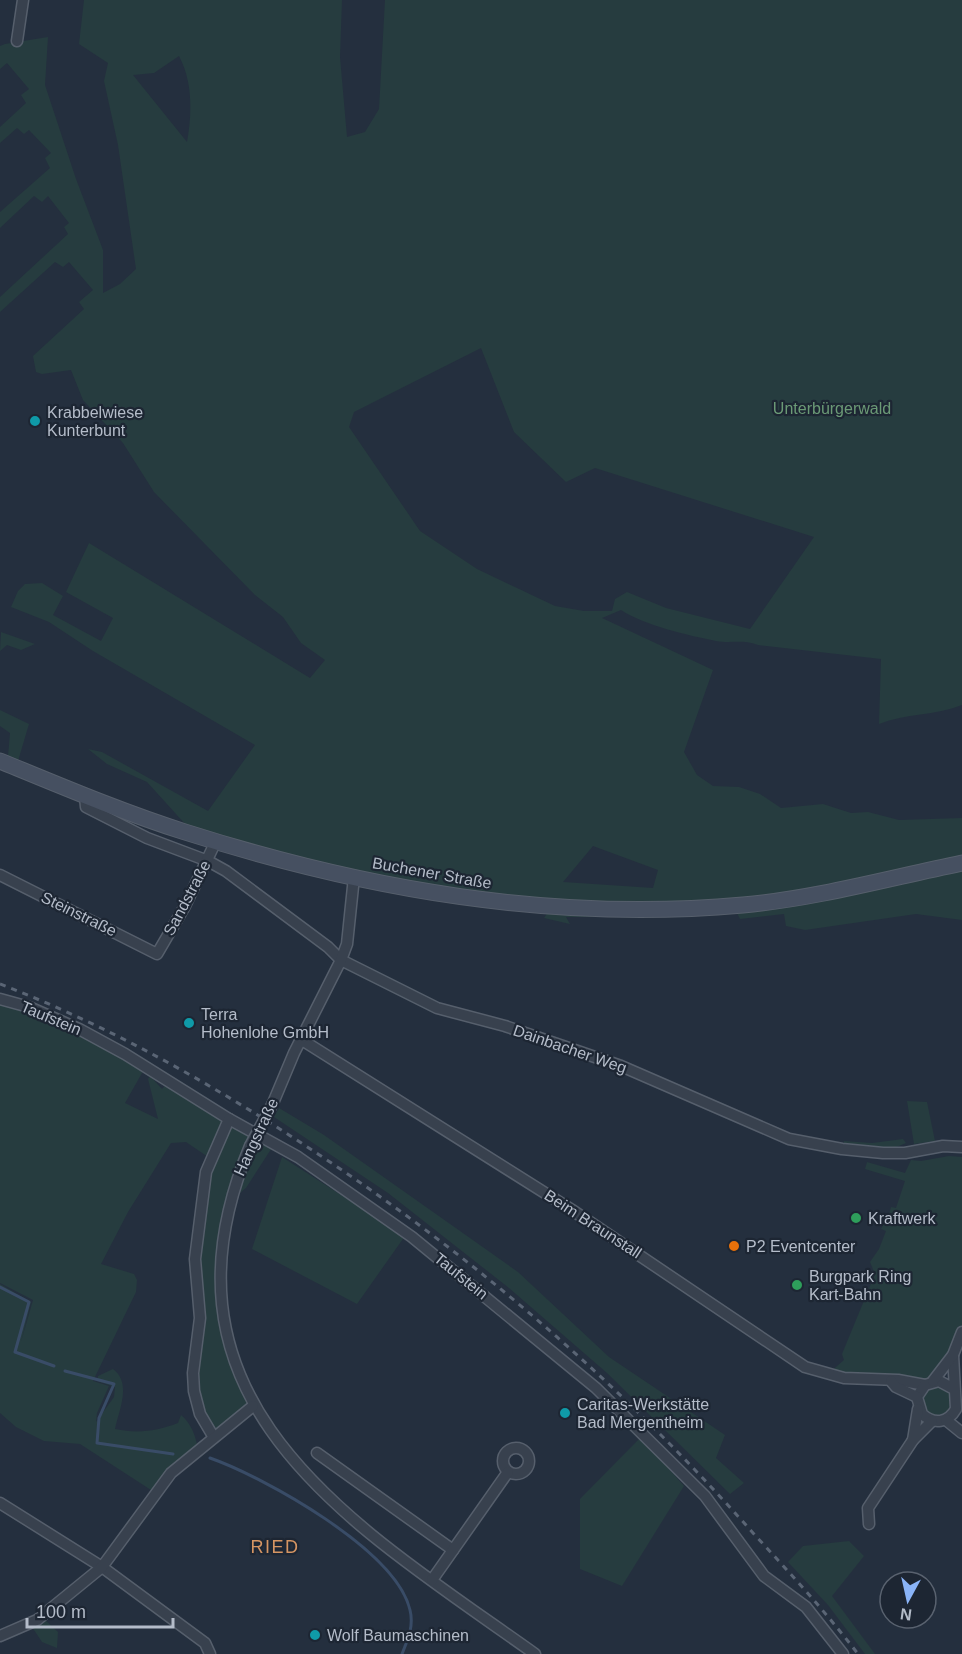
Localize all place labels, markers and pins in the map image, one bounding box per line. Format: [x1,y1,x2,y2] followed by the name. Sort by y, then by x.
[47,404,143,439] place label: Krabbelwiese Kunterbunt
[28,414,42,428] marker: Krabbelwiese Kunterbunt
[201,1006,329,1041] place label: Terra Hohenlohe GmbH
[182,1016,196,1030] marker: Terra Hohenlohe GmbH
[868,1210,937,1227] place label: Kraftwerk
[849,1211,863,1225] marker: Kraftwerk
[746,1238,856,1255] place label: P2 Eventcenter
[727,1239,741,1253] marker: P2 Eventcenter
[809,1268,911,1303] place label: Burgpark Ring Kart-Bahn
[790,1278,804,1292] marker: Burgpark Ring Kart-Bahn
[577,1396,709,1431] place label: Caritas-Werkstätte Bad Mergentheim
[558,1406,572,1420] marker: Caritas-Werkstätte Bad Mergentheim
[327,1627,469,1644] place label: Wolf Baumaschinen
[308,1628,322,1642] marker: Wolf Baumaschinen

